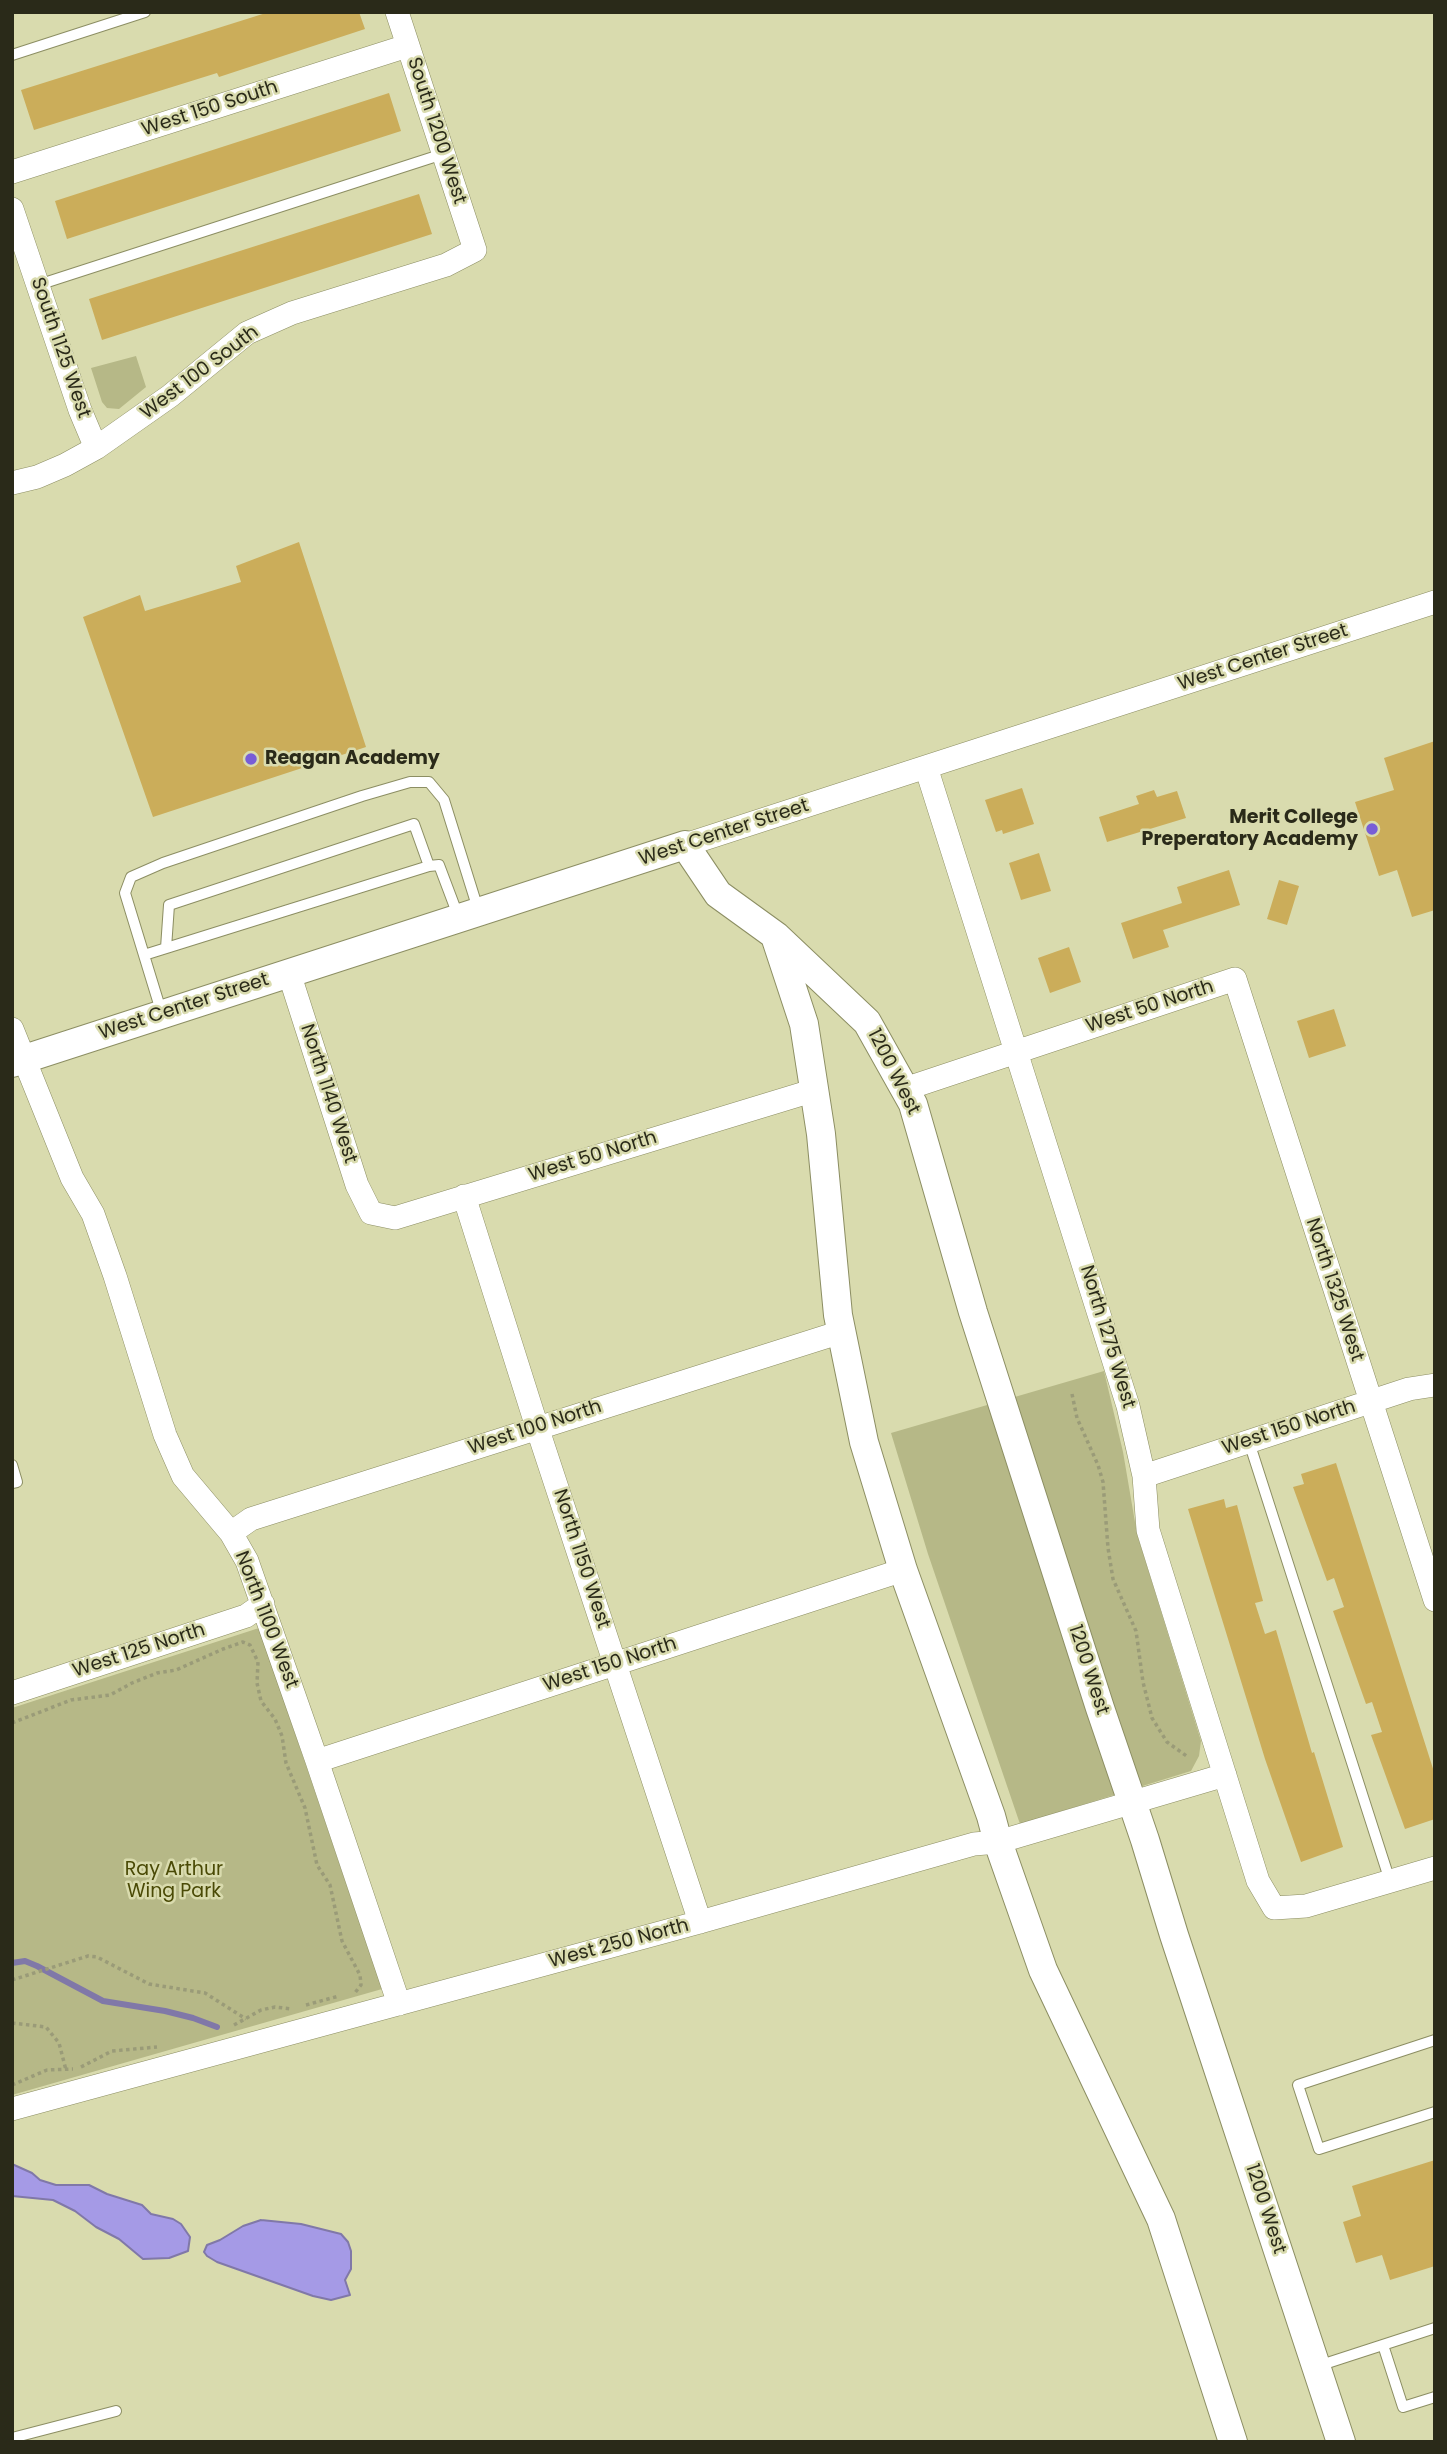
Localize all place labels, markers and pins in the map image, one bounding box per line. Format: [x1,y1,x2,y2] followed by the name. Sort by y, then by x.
[265,748,440,770] place label: Reagan Academy
[243,751,259,767] marker: Reagan Academy
[1142,807,1358,851] place label: Merit College Preperatory Academy
[1364,821,1380,837] marker: Merit College Preperatory Academy

